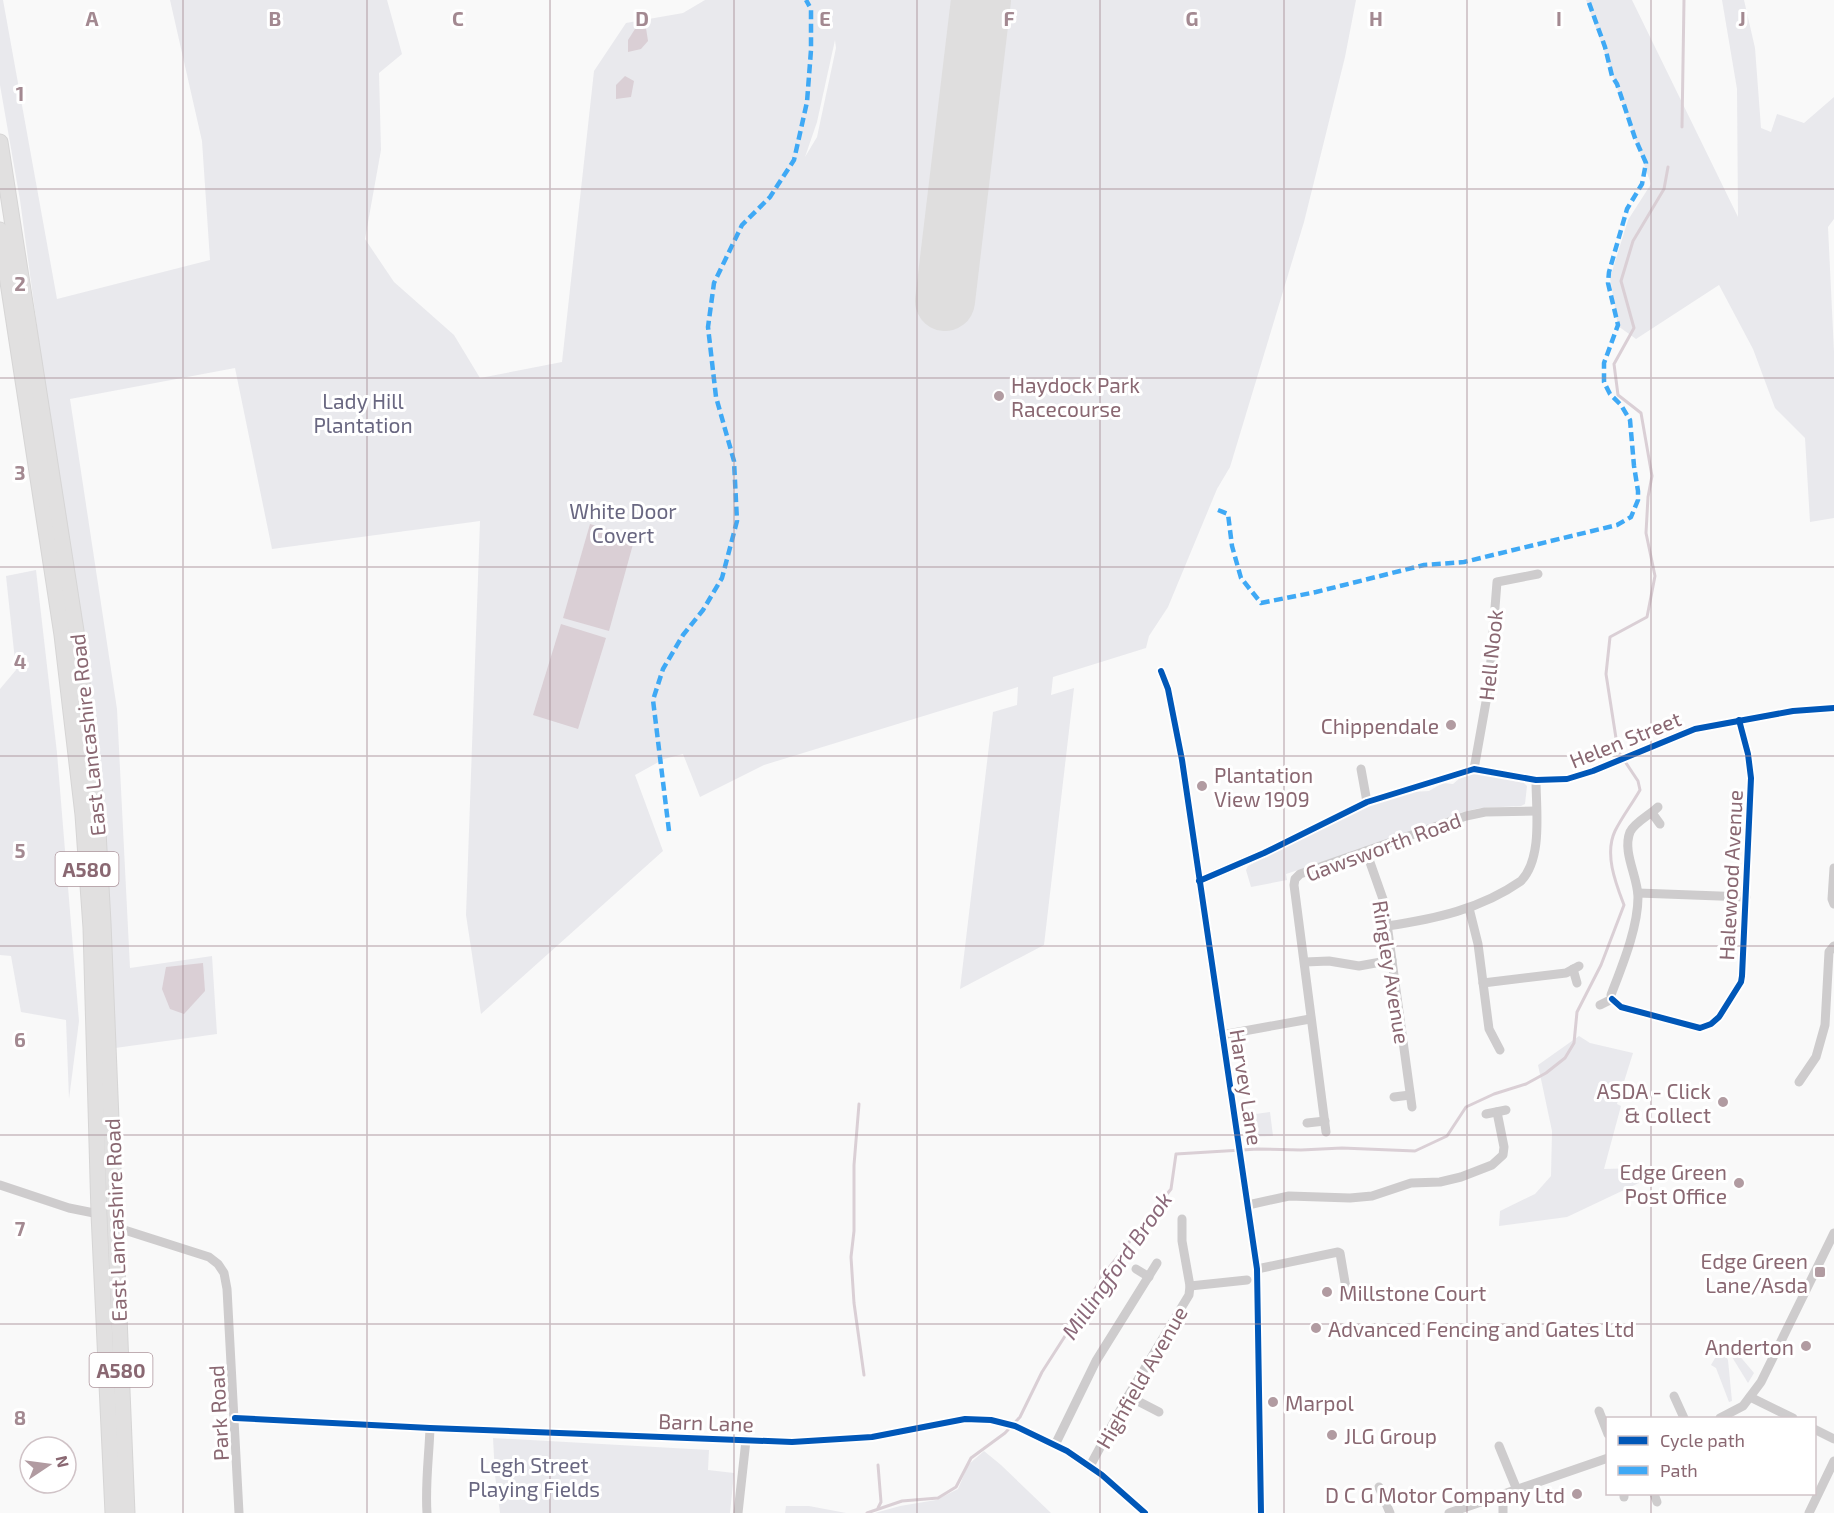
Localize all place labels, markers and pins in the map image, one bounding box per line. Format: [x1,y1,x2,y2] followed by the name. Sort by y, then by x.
[1011,372,1140,421] place label: Haydock Park Racecourse
[992,389,1006,403] marker: Haydock Park Racecourse
[1321,713,1439,738] place label: Chippendale
[1444,718,1458,732] marker: Chippendale
[1214,762,1313,811] place label: Plantation View 1909
[1195,779,1209,793] marker: Plantation View 1909
[1597,1078,1711,1127] place label: ASDA - Click & Collect
[1716,1095,1730,1109] marker: ASDA - Click & Collect
[1620,1159,1727,1208] place label: Edge Green Post Office
[1732,1176,1746,1190] marker: Edge Green Post Office
[1701,1248,1808,1297] place label: Edge Green Lane/Asda
[1813,1265,1827,1279] marker: Edge Green Lane/Asda
[1339,1280,1486,1305] place label: Millstone Court
[1320,1285,1334,1299] marker: Millstone Court
[1328,1316,1635,1341] place label: Advanced Fencing and Gates Ltd
[1309,1321,1323,1335] marker: Advanced Fencing and Gates Ltd
[1705,1334,1794,1359] place label: Anderton
[1799,1339,1813,1353] marker: Anderton
[1285,1390,1354,1415] place label: Marpol
[1266,1395,1280,1409] marker: Marpol
[1344,1423,1437,1448] place label: JLG Group
[1325,1428,1339,1442] marker: JLG Group
[1325,1482,1565,1507] place label: D C G Motor Company Ltd
[1570,1487,1584,1501] marker: D C G Motor Company Ltd

